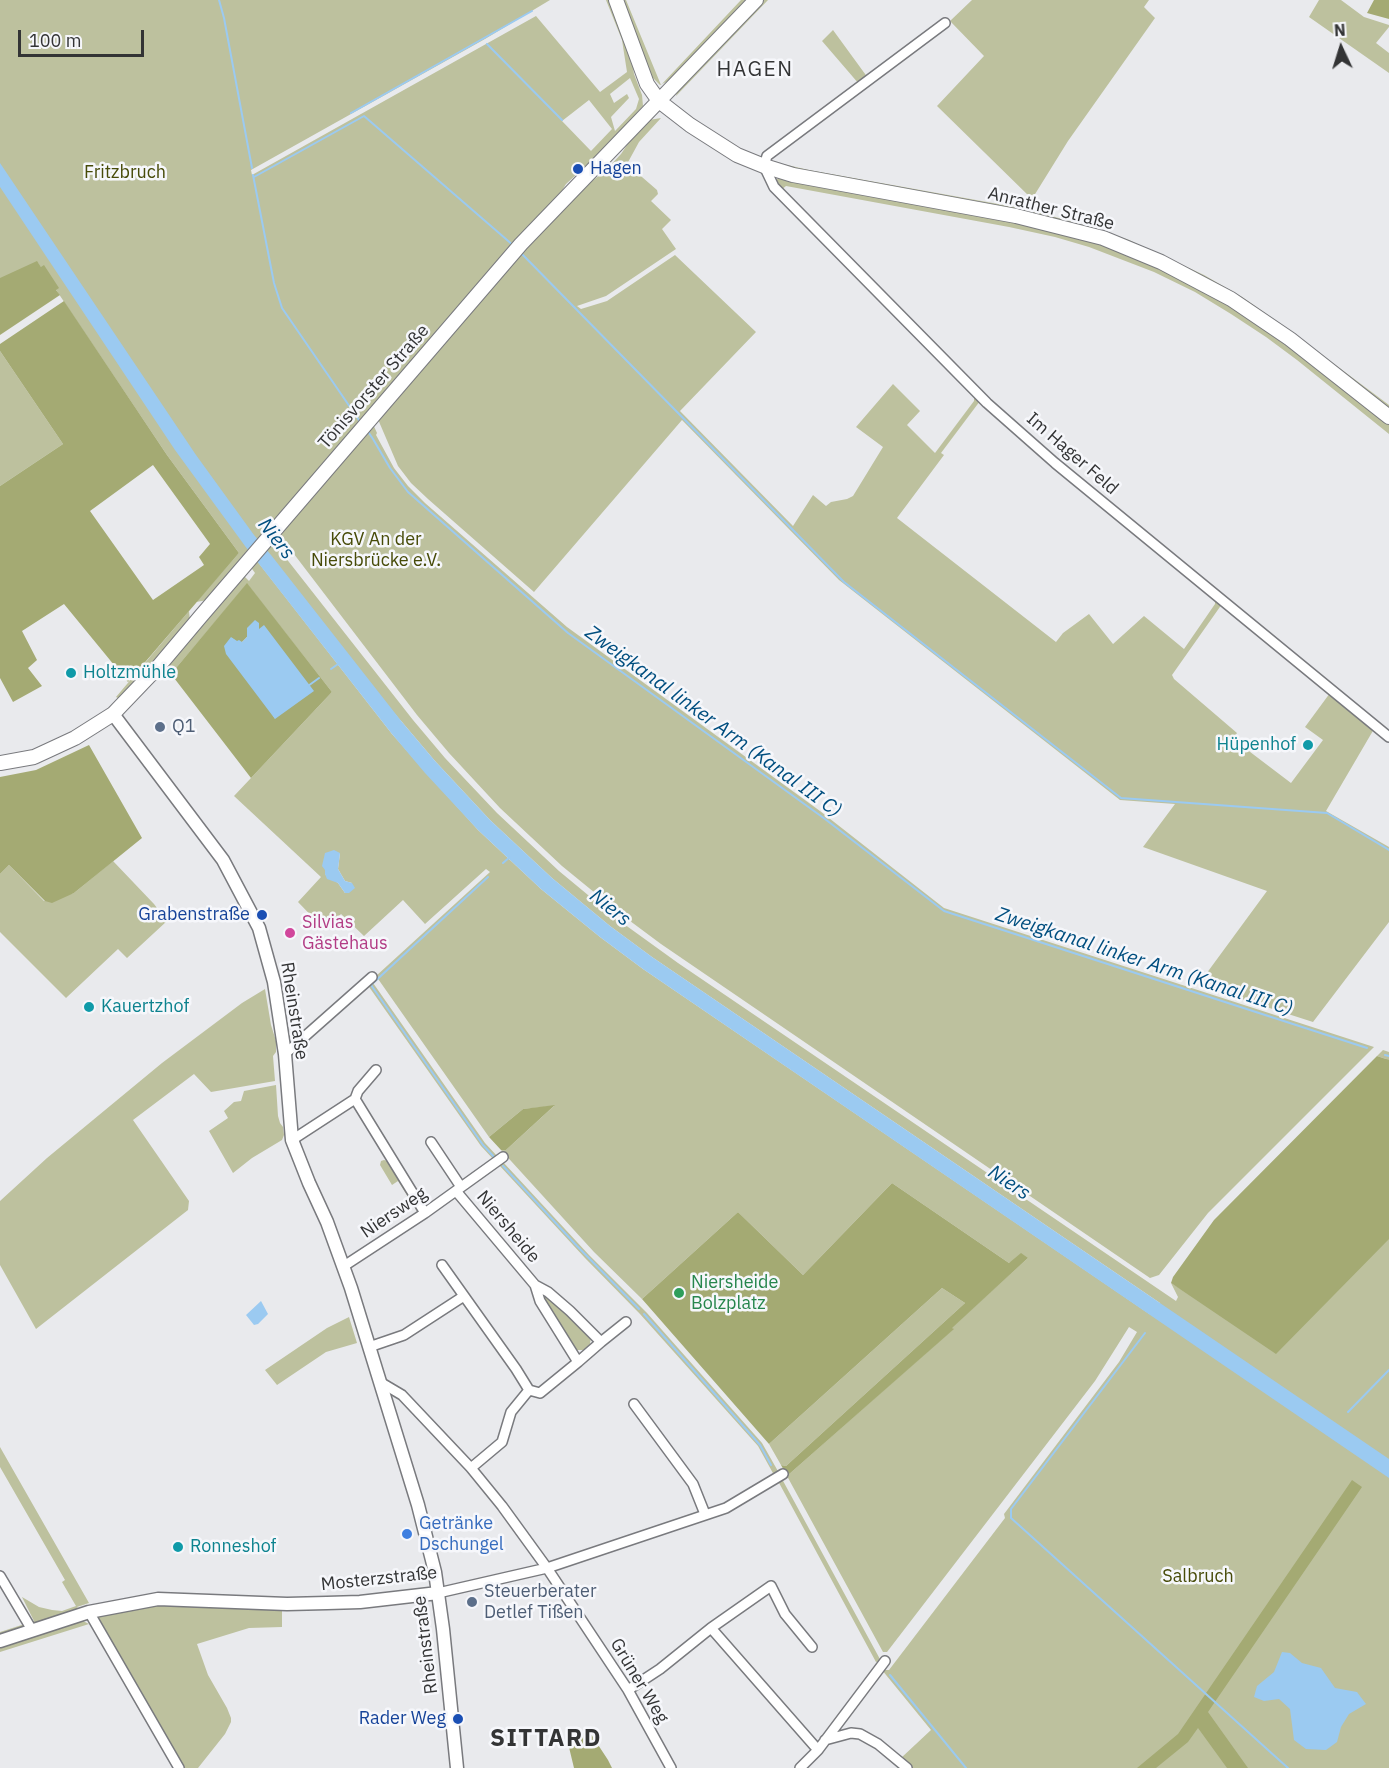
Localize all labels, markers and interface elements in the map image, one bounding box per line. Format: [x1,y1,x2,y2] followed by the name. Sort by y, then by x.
[21,18,147,56] scale bar
[1311,18,1371,78] north arrow
[1333,20,1346,40] text: N
[29,29,81,52] text: 100 m
[716,57,794,83] district label: HAGEN
[590,158,642,180] place label: Hagen
[84,162,166,184] park label: Fritzbruch
[571,162,585,176] marker: Hagen
[986,183,1116,235] street label: Anrather Straße
[314,320,434,454] street label: Tönisvorster Straße
[1022,408,1122,500] street label: Im Hager Feld
[252,514,300,564] water label: Niers
[311,529,441,572] park label: KGV An der Niersbrücke e.V.
[580,621,846,823] water label: Zweigkanal linker Arm (Kanal III C)
[83,662,176,684] place label: Holtzmühle
[64,666,78,680] marker: Holtzmühle
[172,716,196,738] place label: Q1
[153,720,167,734] marker: Q1
[1216,734,1296,756] place label: Hüpenhof
[1301,738,1315,752] marker: Hüpenhof
[585,884,635,932] water label: Niers
[993,903,1295,1021] water label: Zweigkanal linker Arm (Kanal III C)
[138,904,250,926] place label: Grabenstraße
[255,908,269,922] marker: Grabenstraße
[302,912,388,954] place label: Silvias Gästehaus
[283,926,297,940] marker: Silvias Gästehaus
[276,960,312,1062] street label: Rheinstraße
[101,996,189,1018] place label: Kauertzhof
[82,1000,96,1014] marker: Kauertzhof
[983,1160,1035,1206] water label: Niers
[357,1183,431,1243] street label: Niersweg
[472,1187,544,1267] street label: Niersheide
[691,1272,778,1314] place label: Niersheide Bolzplatz
[672,1286,686,1300] marker: Niersheide Bolzplatz
[419,1513,504,1556] place label: Getränke Dschungel
[400,1527,414,1541] marker: Getränke Dschungel
[190,1536,276,1558] place label: Ronneshof
[171,1540,185,1554] marker: Ronneshof
[320,1562,438,1596] street label: Mosterzstraße
[1162,1566,1234,1588] park label: Salbruch
[484,1581,596,1624] place label: Steuerberater Detlef Tißen
[409,1595,443,1695] street label: Rheinstraße
[465,1595,479,1609] marker: Steuerberater Detlef Tißen
[605,1635,673,1727] street label: Grüner Weg
[359,1708,446,1730] place label: Rader Weg
[451,1712,465,1726] marker: Rader Weg
[490,1725,602,1753] district label: SITTARD

